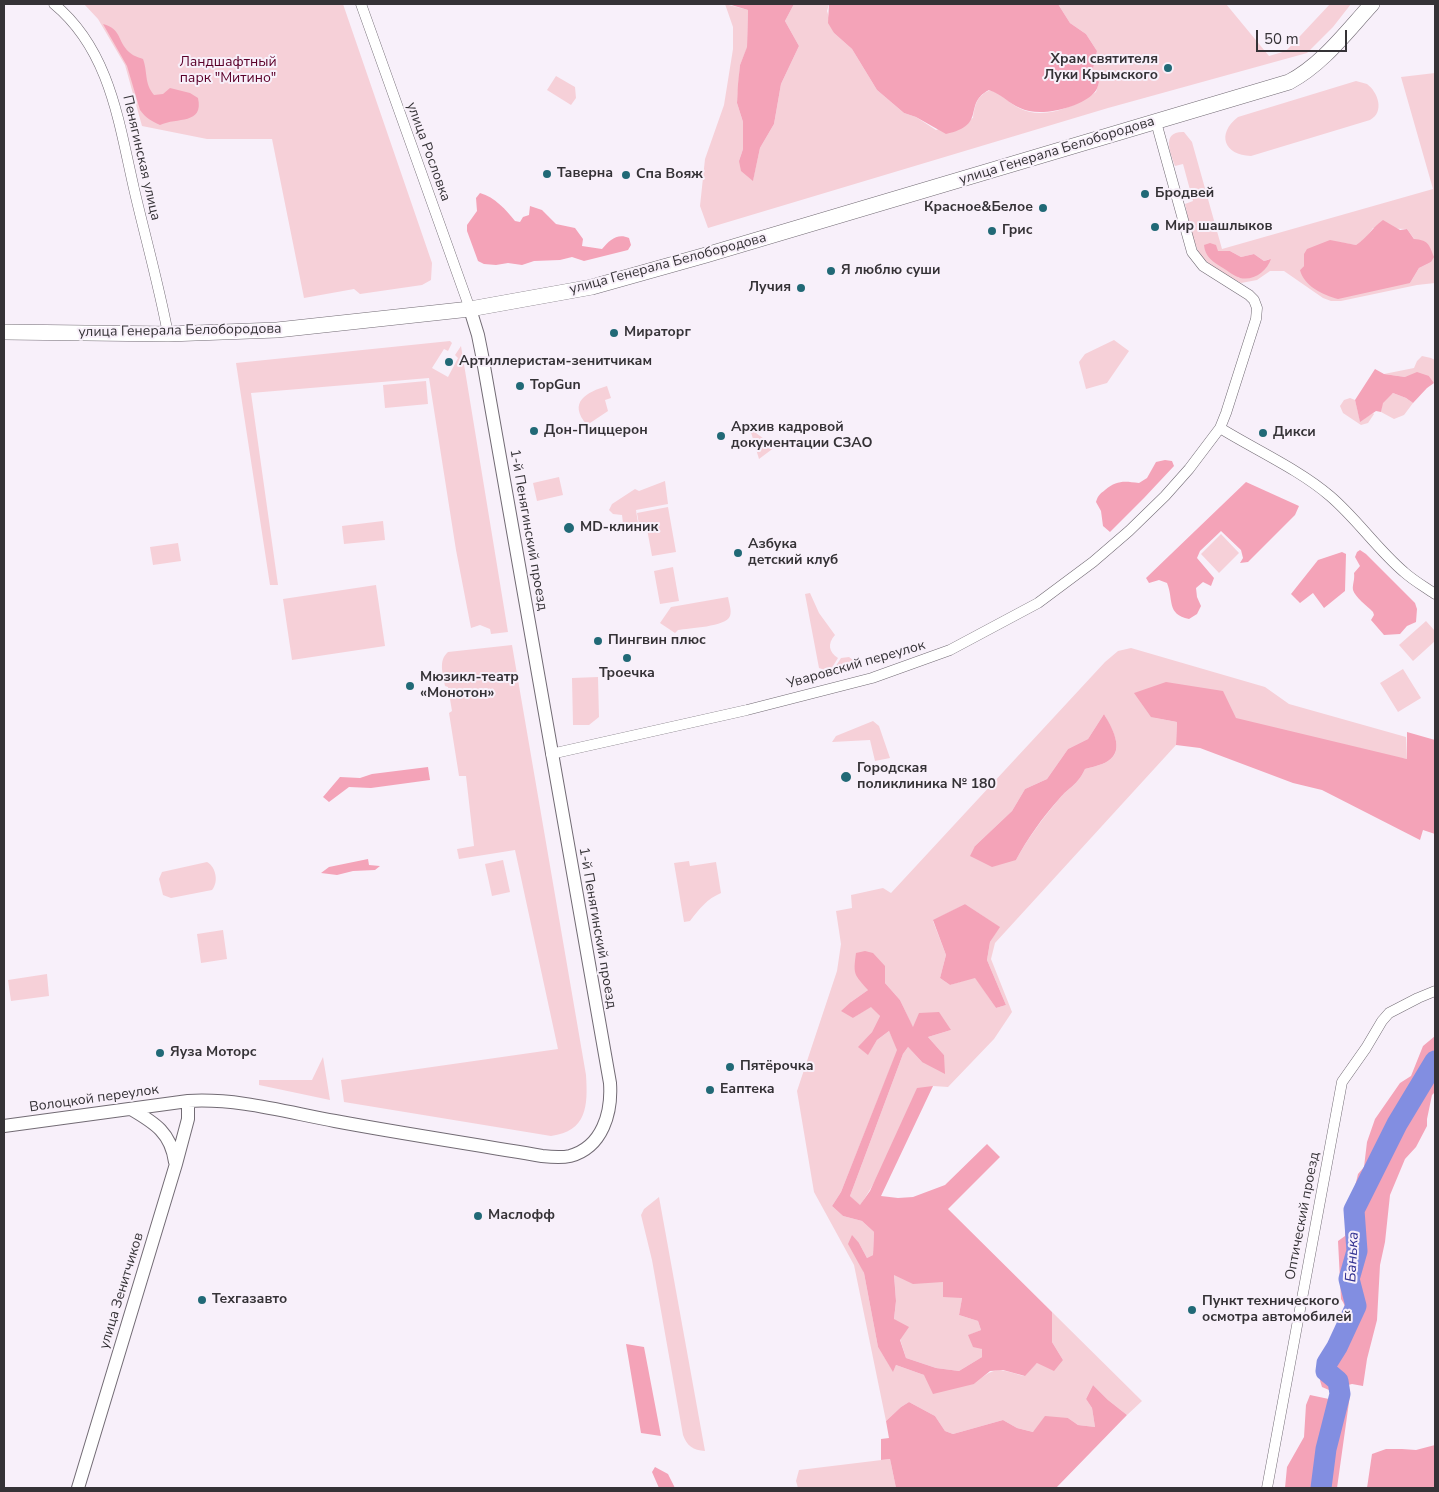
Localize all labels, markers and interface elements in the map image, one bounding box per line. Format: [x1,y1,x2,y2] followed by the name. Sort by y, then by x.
[1259,20,1350,52] scale bar
[1264,29,1299,49] text: 50 m
[1044,52,1158,84] place label: Храм святителя Луки Крымского
[179,55,277,88] park label: Ландшафтный парк "Митино"
[1162,62,1174,74] marker: Храм святителя Луки Крымского
[118,94,164,222] street label: Пенягинская улица
[402,100,454,204] street label: улица Рословка
[957,113,1157,189] street label: улица Генерала Белобородова
[557,166,613,182] place label: Таверна
[636,167,703,183] place label: Спа Вояж
[541,168,553,180] marker: Таверна
[620,169,632,181] marker: Спа Вояж
[1155,186,1214,202] place label: Бродвей
[1139,188,1151,200] marker: Бродвей
[924,200,1033,216] place label: Красное&Белое
[1037,202,1049,214] marker: Красное&Белое
[1165,219,1272,235] place label: Мир шашлыков
[1149,221,1161,233] marker: Мир шашлыков
[1002,223,1033,239] place label: Грис
[986,225,998,237] marker: Грис
[568,230,768,298] street label: улица Генерала Белобородова
[841,263,940,279] place label: Я люблю суши
[825,265,837,277] marker: Я люблю суши
[749,280,791,296] place label: Лучия
[795,282,807,294] marker: Лучия
[78,321,282,341] street label: улица Генерала Белобородова
[624,325,691,341] place label: Мираторг
[608,327,620,339] marker: Мираторг
[459,354,652,370] place label: Артиллеристам-зенитчикам
[443,356,455,368] marker: Артиллеристам-зенитчикам
[530,378,581,394] place label: TopGun
[514,380,526,392] marker: TopGun
[731,420,872,452] place label: Архив кадровой документации СЗАО
[544,423,648,439] place label: Дон-Пиццерон
[528,425,540,437] marker: Дон-Пиццерон
[1273,425,1316,441] place label: Дикси
[1257,427,1269,439] marker: Дикси
[715,430,727,442] marker: Архив кадровой документации СЗАО
[506,448,550,612] street label: 1-й Пенягинский проезд
[580,520,658,536] place label: MD-клиник
[562,521,576,535] marker: MD-клиник
[748,537,838,570] place label: Азбука детский клуб
[732,547,744,559] marker: Азбука детский клуб
[608,633,706,649] place label: Пингвин плюс
[592,635,604,647] marker: Пингвин плюс
[785,637,927,693] street label: Уваровский переулок
[621,652,633,664] marker: Троечка
[599,666,655,682] place label: Троечка
[420,670,519,702] place label: Мюзикл-театр «Монотон»
[404,680,416,692] marker: Мюзикл-театр «Монотон»
[857,761,996,794] place label: Городская поликлиника № 180
[839,770,853,784] marker: Городская поликлиника № 180
[575,846,619,1010] street label: 1-й Пенягинский проезд
[170,1045,257,1061] place label: Яуза Моторс
[154,1047,166,1059] marker: Яуза Моторс
[740,1059,813,1075] place label: Пятёрочка
[724,1061,736,1073] marker: Пятёрочка
[28,1082,160,1116] street label: Волоцкой переулок
[720,1082,775,1098] place label: Еаптека
[704,1084,716,1096] marker: Еаптека
[1282,1151,1324,1281] street label: Оптический проезд
[488,1208,555,1224] place label: Маслофф
[472,1210,484,1222] marker: Маслофф
[96,1231,148,1351] street label: улица Зенитчиков
[1343,1231,1363,1283] water label: Банька
[212,1292,287,1308] place label: Техгазавто
[196,1294,208,1306] marker: Техгазавто
[1202,1294,1352,1326] place label: Пункт технического осмотра автомобилей
[1186,1304,1198,1316] marker: Пункт технического осмотра автомобилей

